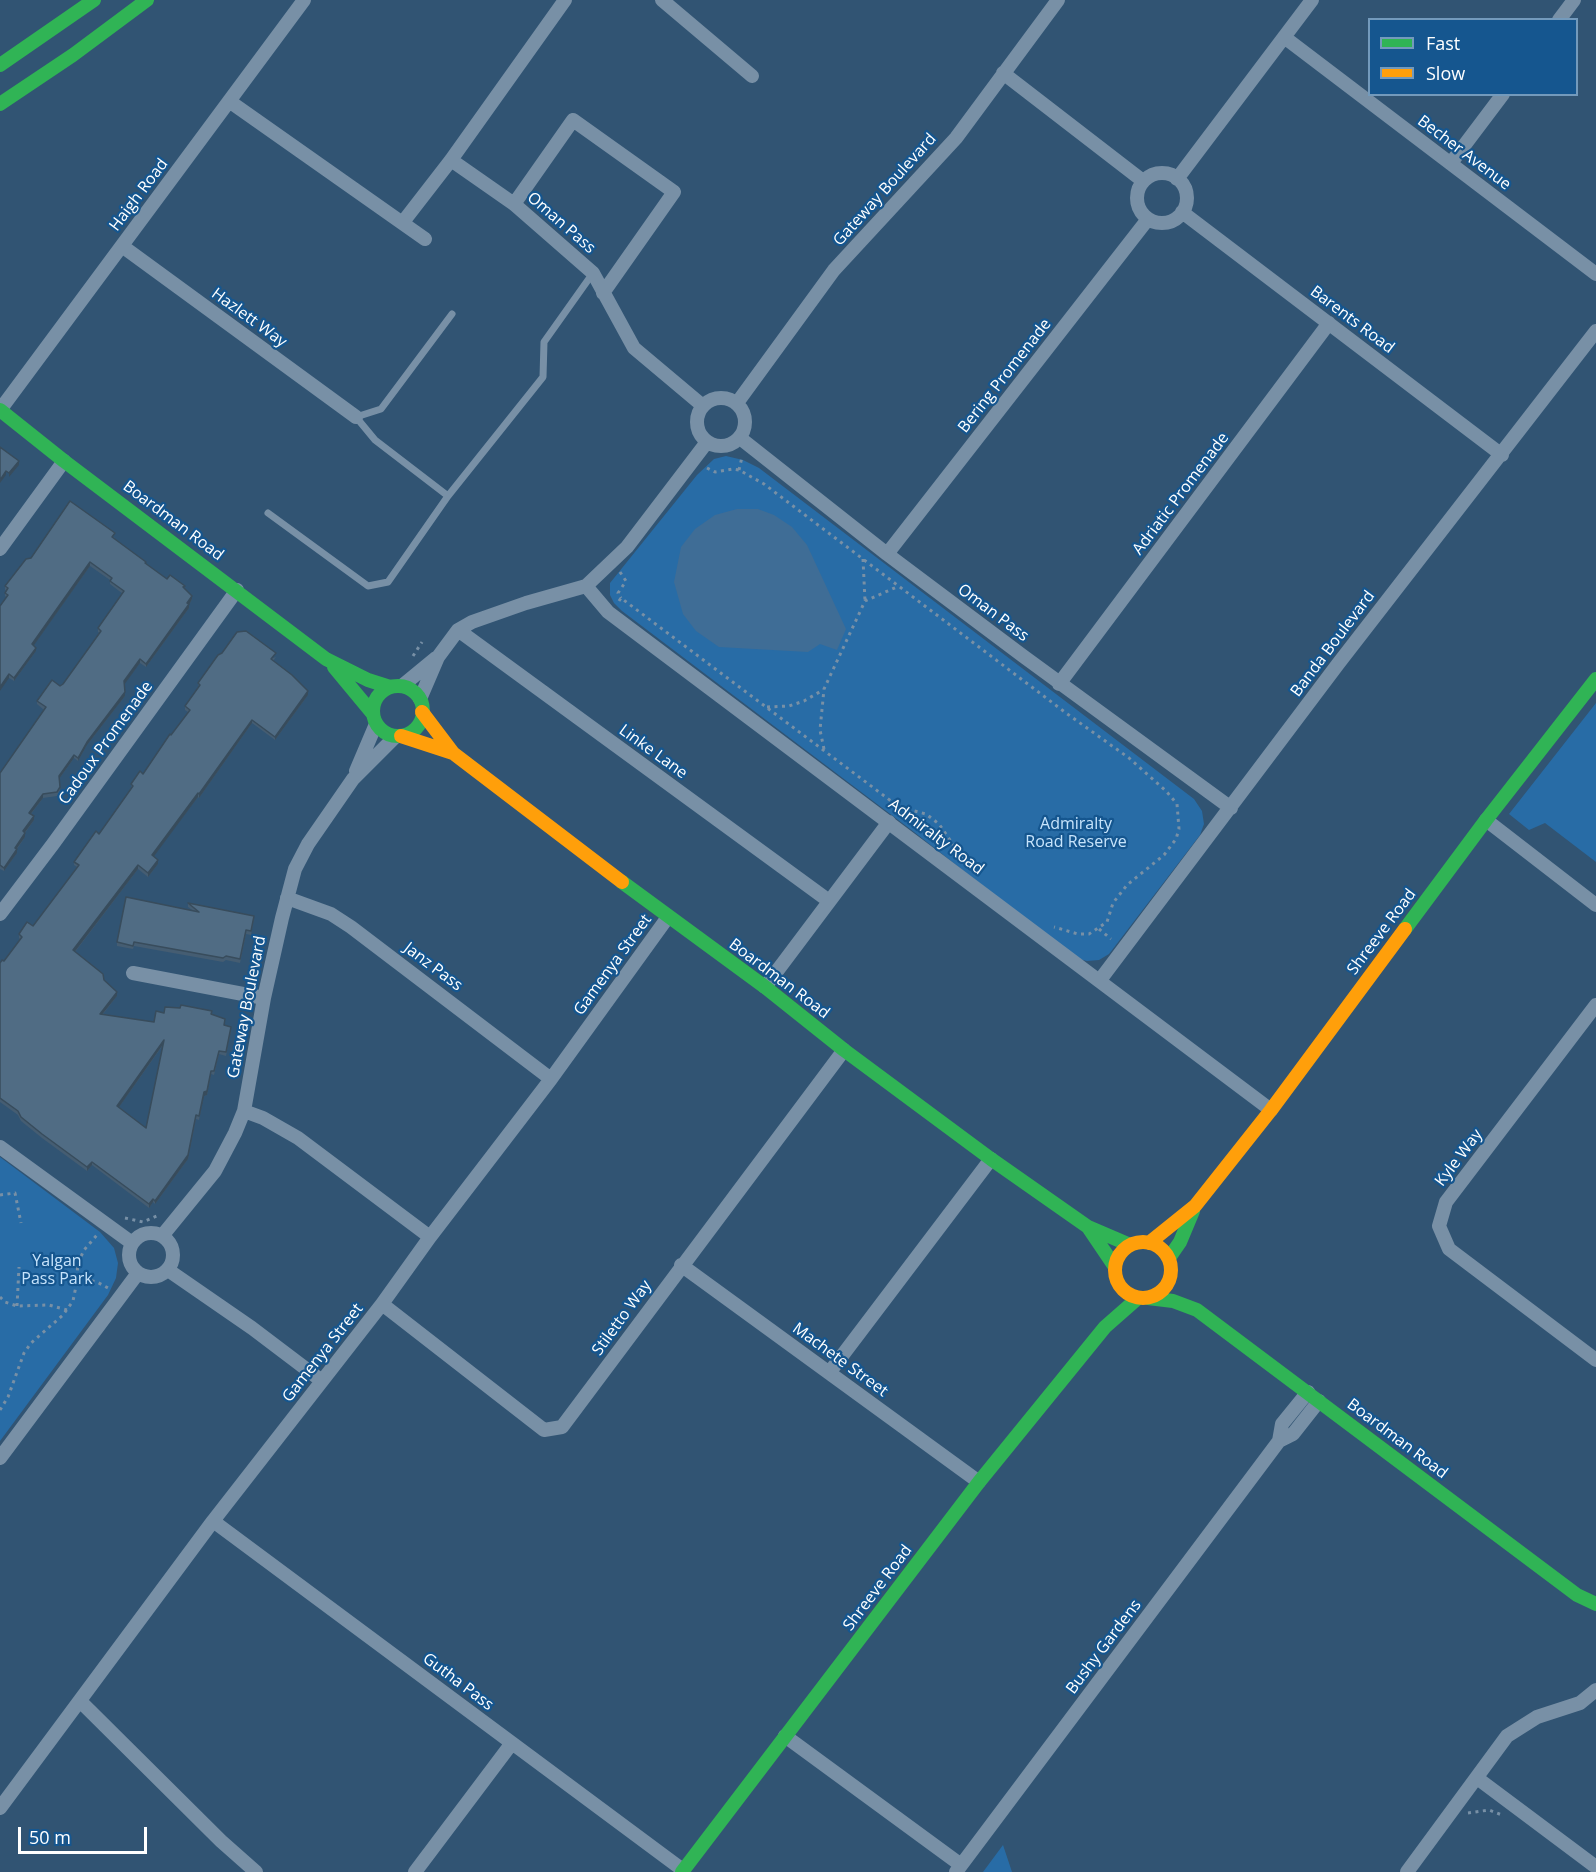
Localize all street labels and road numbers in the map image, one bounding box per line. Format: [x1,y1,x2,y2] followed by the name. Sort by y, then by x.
[1413,112,1515,194] street label: Becher Avenue
[829,130,941,250] street label: Gateway Boulevard
[106,155,172,235] street label: Haigh Road
[523,188,599,258] street label: Oman Pass
[1306,282,1398,358] street label: Barents Road
[208,284,290,352] street label: Hazlett Way
[954,315,1056,437] street label: Bering Promenade
[1129,429,1233,559] street label: Adriatic Promenade
[119,477,227,565] street label: Boardman Road
[954,580,1032,646] street label: Oman Pass
[1287,587,1379,701] street label: Banda Boulevard
[55,678,157,808] street label: Cadoux Promenade
[615,721,691,783] street label: Linke Lane
[885,795,987,879] street label: Admiralty Road
[1344,885,1420,979] street label: Shreeve Road
[570,911,656,1019] street label: Gamenya Street
[224,934,270,1080] street label: Gateway Boulevard
[725,935,833,1023] street label: Boardman Road
[400,939,466,995] street label: Janz Pass
[1431,1126,1487,1190] street label: Kyle Way
[588,1277,656,1359] street label: Stiletto Way
[279,1300,367,1406] street label: Gamenya Street
[789,1319,891,1401] street label: Machete Street
[1343,1395,1451,1483] street label: Boardman Road
[840,1541,916,1635] street label: Shreeve Road
[1062,1596,1146,1698] street label: Bushy Gardens
[419,1649,497,1715] street label: Gutha Pass

